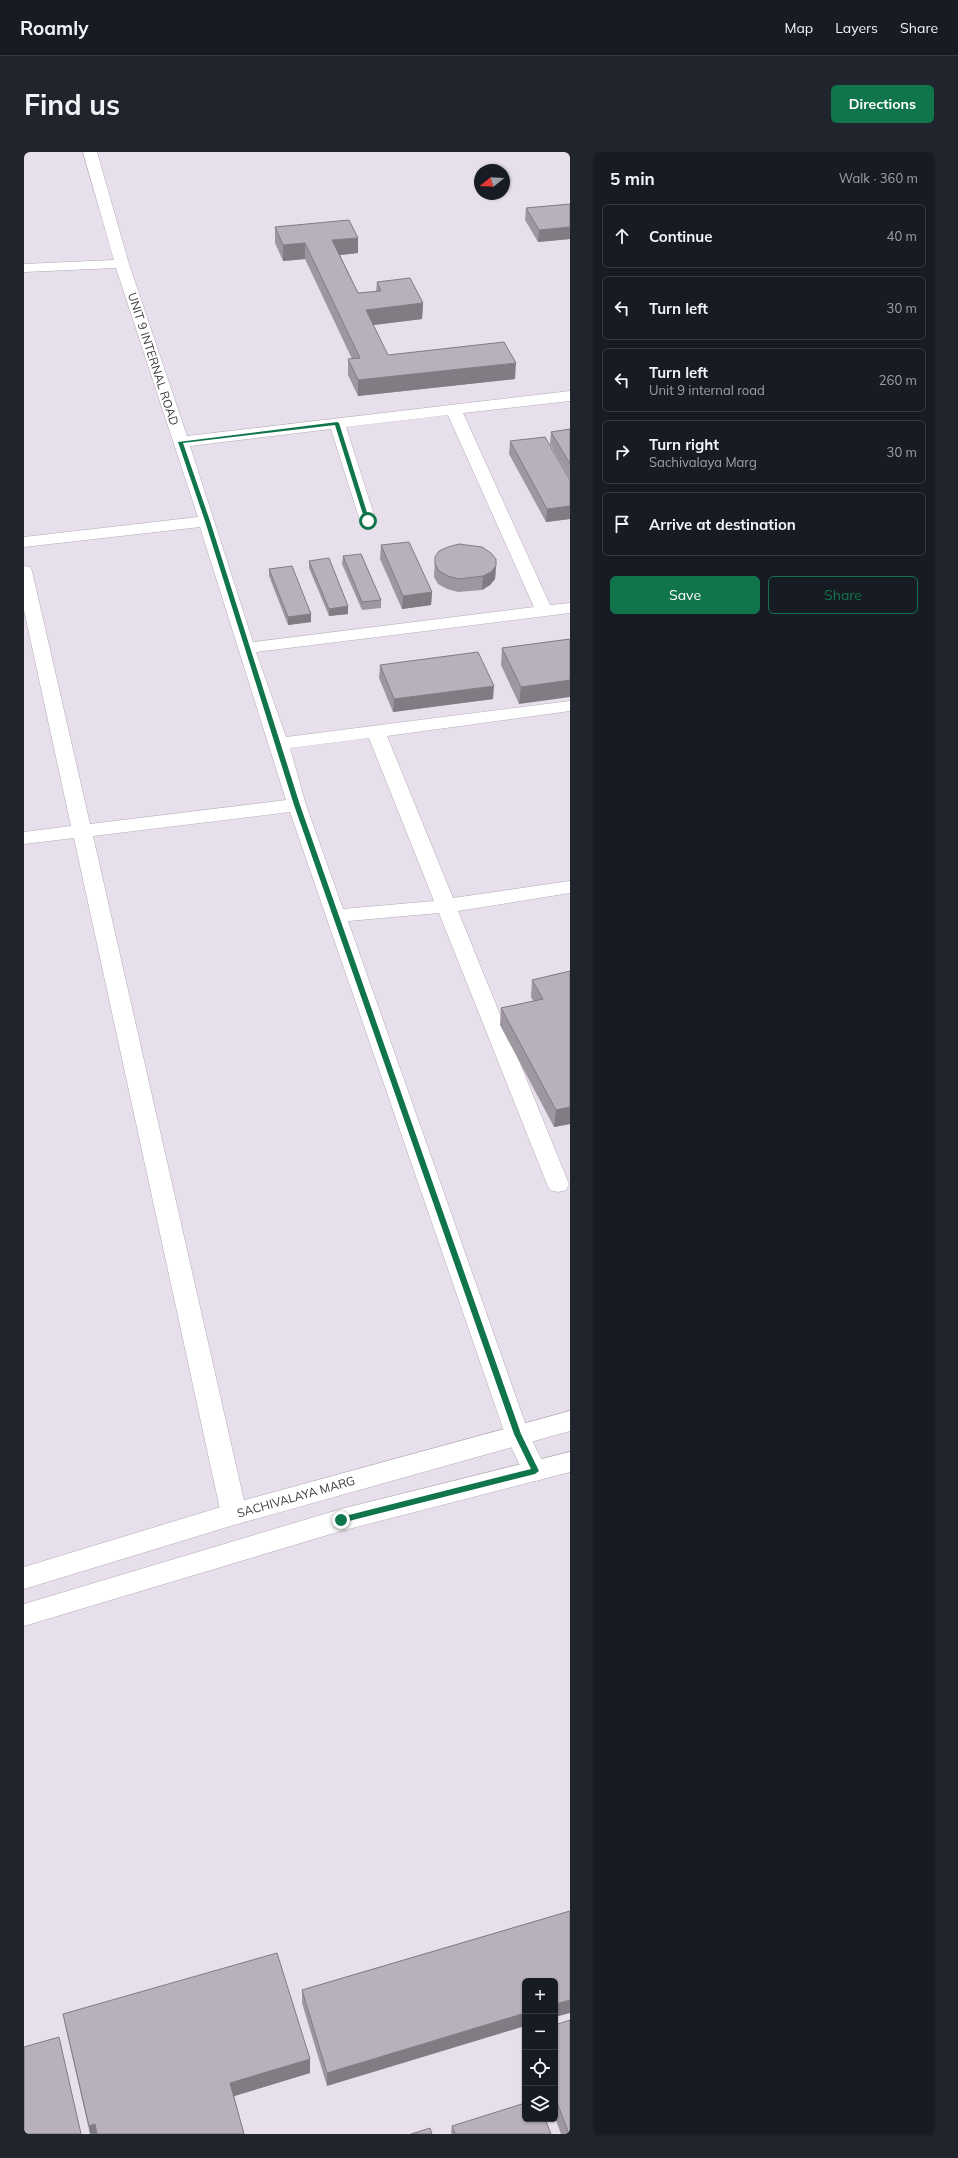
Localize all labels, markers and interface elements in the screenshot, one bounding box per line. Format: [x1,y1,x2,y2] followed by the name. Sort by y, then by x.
[20,16,88,40] text: Roamly
[784,19,813,37] text: Map
[835,19,878,37] text: Layers
[900,19,938,37] text: Share
[831,85,934,123] button: Directions
[24,87,120,122] text: Find us
[474,164,510,200] north arrow
[610,168,655,189] text: 5 min
[839,170,918,186] text: Walk · 360 m
[611,225,633,247] icon: ahead
[649,227,712,246] text: Continue
[887,228,917,244] text: 40 m
[125,291,182,427] street label: UNIT 9 INTERNAL ROAD
[611,297,633,319] icon: left
[649,299,708,318] text: Turn left
[887,300,917,316] text: 30 m
[649,363,708,382] text: Turn left
[611,369,633,391] icon: left
[879,372,917,388] text: 260 m
[649,382,765,398] text: Unit 9 internal road
[649,435,719,454] text: Turn right
[611,441,633,463] icon: right
[887,444,917,460] text: 30 m
[649,454,757,470] text: Sachivalaya Marg
[359,512,377,530] route start
[611,513,633,535] icon: arrive
[649,515,796,534] text: Arrive at destination
[610,576,760,614] button: Save
[768,576,918,614] button: Share
[235,1472,357,1521] street label: SACHIVALAYA MARG
[332,1511,350,1529] route end
[522,1978,558,2122] map controls
[522,1978,558,2014] button: +
[522,2014,558,2050] button: −
[522,2050,558,2086] button: locate
[522,2086,558,2122] button: layers

